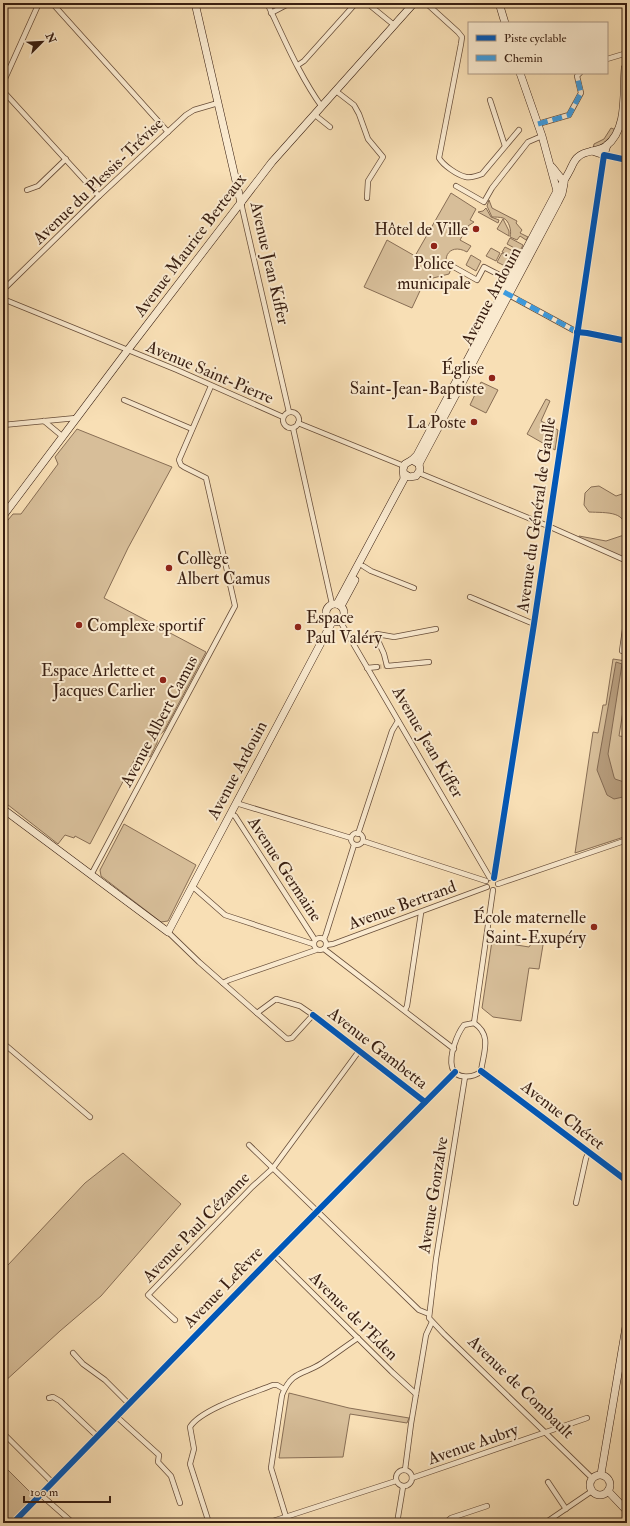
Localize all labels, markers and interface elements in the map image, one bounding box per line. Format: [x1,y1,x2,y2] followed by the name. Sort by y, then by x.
[22,22,62,62] north arrow
[468,22,608,74] legend
[42,30,59,46] text: N
[504,31,566,46] text: Piste cyclable
[504,51,543,66] text: Chemin
[28,113,168,249] street label: Avenue du Plessis-Trévise
[129,169,251,322] street label: Avenue Maurice Berteaux
[244,199,294,327] street label: Avenue Jean Kiffer
[374,219,468,240] place label: Hôtel de Ville
[471,224,481,234] marker: Hôtel de Ville
[429,241,439,251] marker: Police municipale
[456,243,526,350] street label: Avenue Ardouin
[397,253,471,295] place label: Police municipale
[142,335,277,408] street label: Avenue Saint-Pierre
[350,357,484,400] place label: Église Saint-Jean-Baptiste
[487,373,497,383] marker: Église Saint-Jean-Baptiste
[407,412,466,433] place label: La Poste
[512,416,560,615] street label: Avenue du Général de Gaulle
[469,417,479,427] marker: La Poste
[176,548,270,589] place label: Collège Albert Camus
[164,563,174,573] marker: Collège Albert Camus
[306,607,383,649] place label: Espace Paul Valéry
[87,615,206,637] place label: Complexe sportif
[74,620,84,630] marker: Complexe sportif
[293,622,303,632] marker: Espace Paul Valéry
[115,652,203,791] street label: Avenue Albert Camus
[41,660,156,702] place label: Espace Arlette et Jacques Carlier
[158,675,168,685] marker: Espace Arlette et Jacques Carlier
[386,682,469,803] street label: Avenue Jean Kiffer
[202,717,272,824] street label: Avenue Ardouin
[243,812,327,925] street label: Avenue Germaine
[344,876,459,935] street label: Avenue Bertrand
[473,906,587,949] place label: École maternelle Saint-Exupéry
[589,922,599,932] marker: École maternelle Saint-Exupéry
[323,1002,433,1094] street label: Avenue Gambetta
[516,1075,609,1154] street label: Avenue Chéret
[413,1135,453,1256] street label: Avenue Gonzalve
[137,1167,254,1287] street label: Avenue Paul Cézanne
[178,1242,267,1333] street label: Avenue Lefèvre
[305,1267,403,1365] street label: Avenue de l'Eden
[463,1330,579,1443] street label: Avenue de Combault
[424,1419,522,1471] street label: Avenue Aubry
[24,1478,110,1504] scale bar
[30,1485,59,1500] text: 100 m

